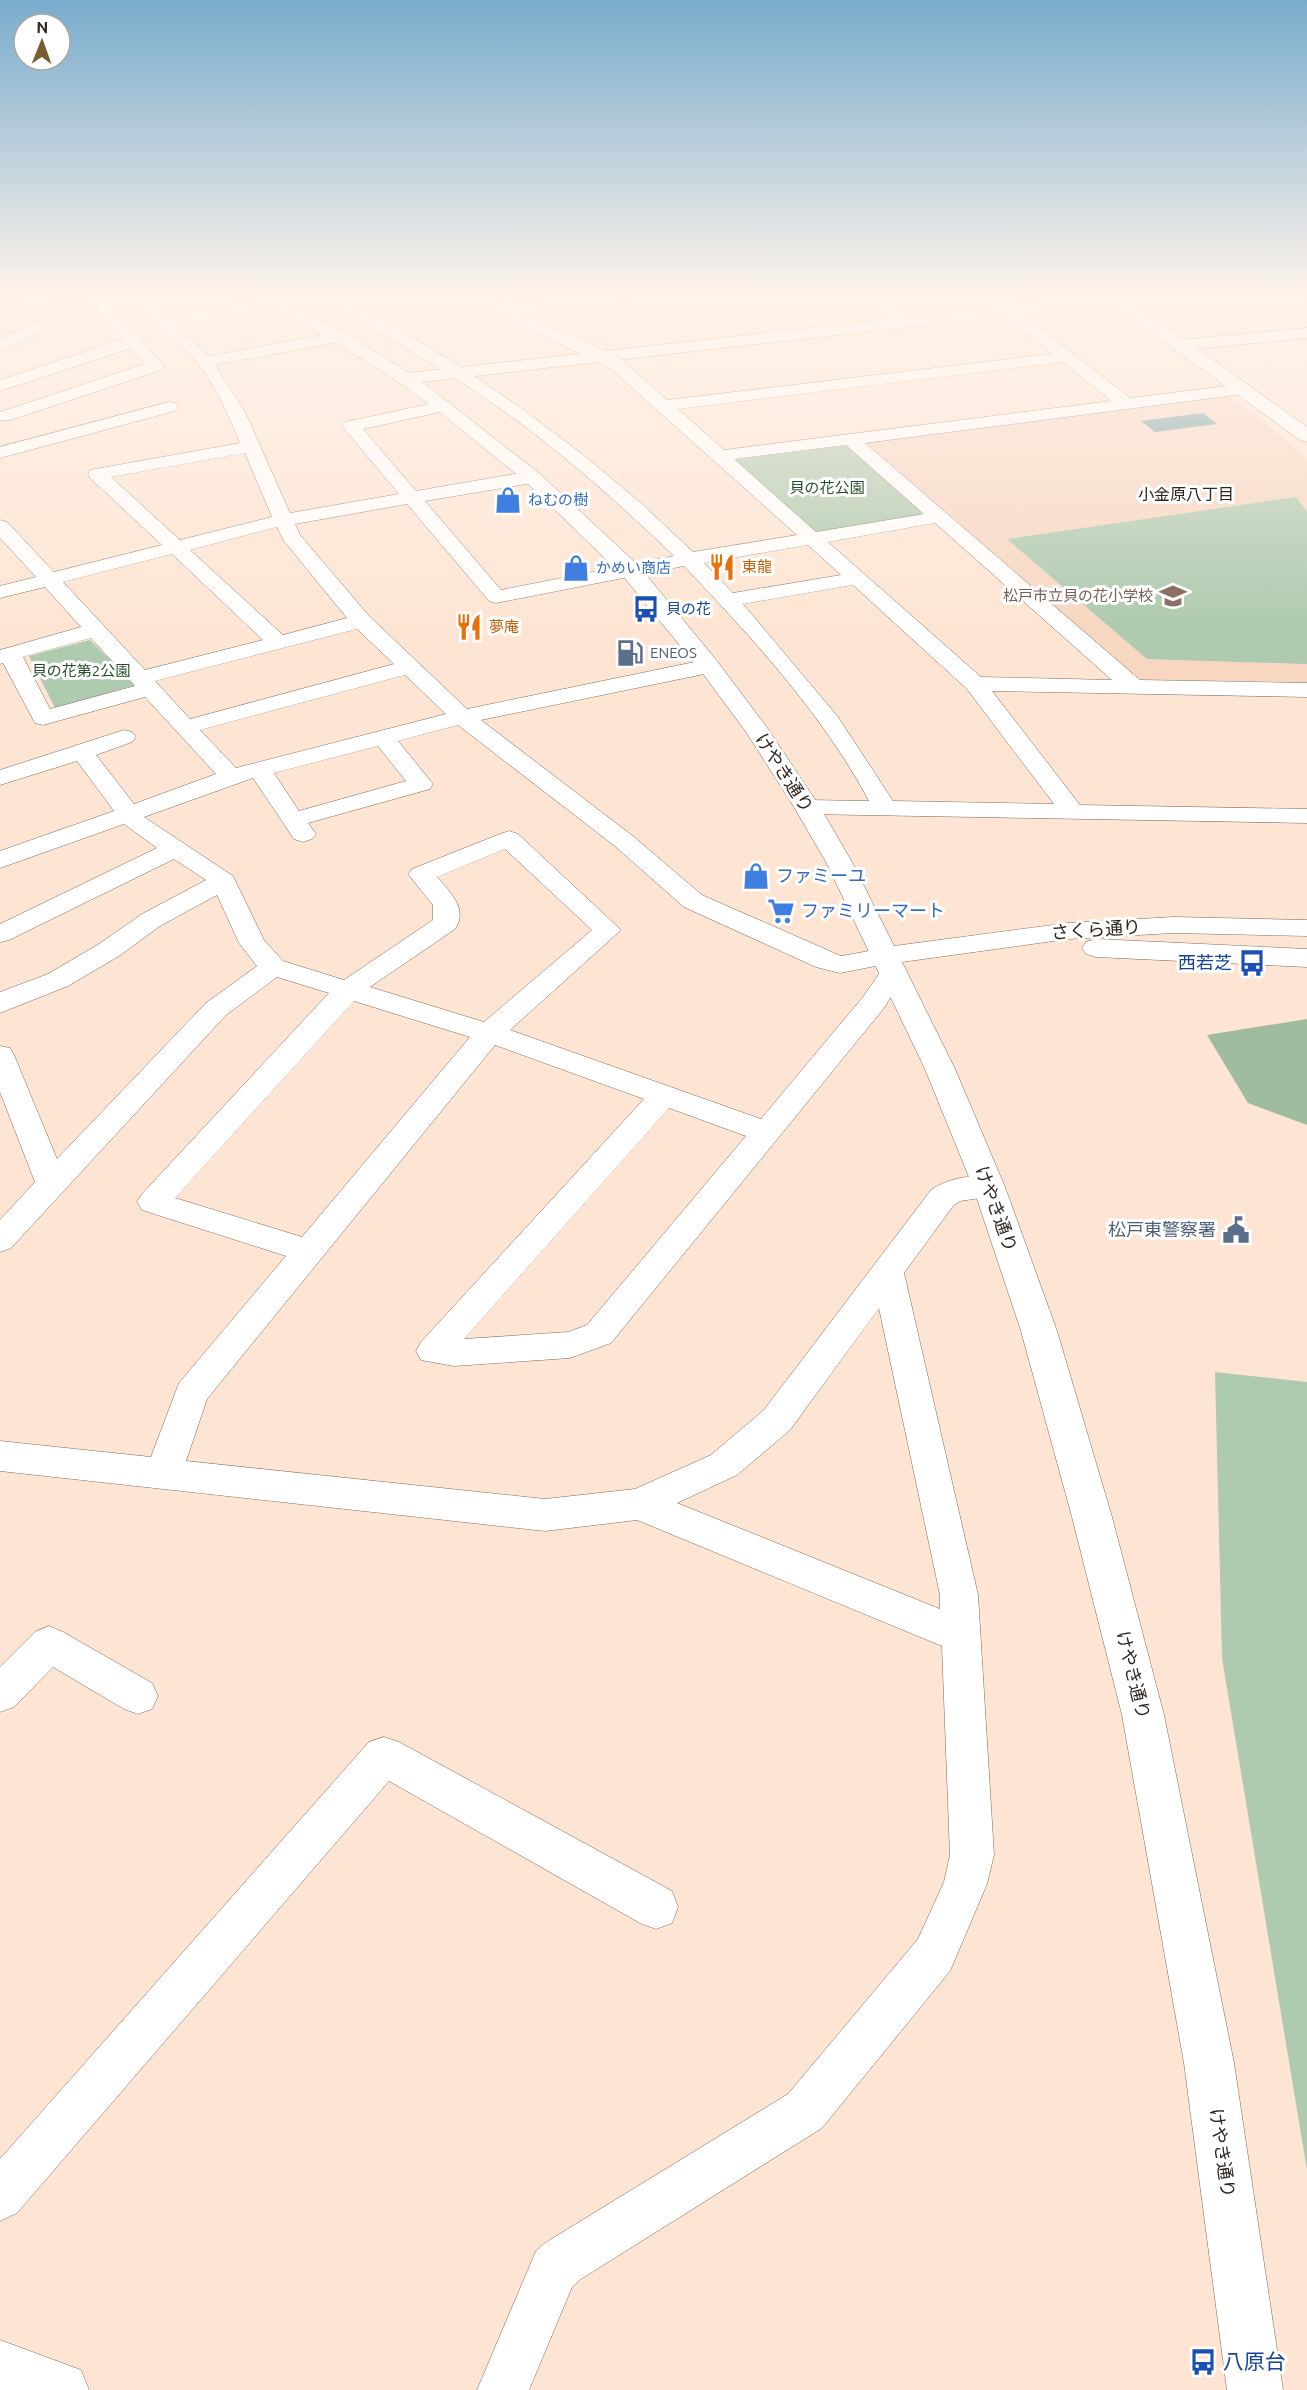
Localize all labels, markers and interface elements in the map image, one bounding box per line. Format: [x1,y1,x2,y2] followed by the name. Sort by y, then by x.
[12,12,72,72] north arrow
[36,18,48,36] text: N
[789,479,865,496] park label: 貝の花公園
[493,485,523,515] shop icon: ねむの樹
[1138,485,1234,503] district label: 小金原八丁目
[528,491,588,508] place label: ねむの樹
[707,552,737,582] restaurant icon: 東龍
[561,553,591,583] shop icon: かめい商店
[742,558,772,575] place label: 東龍
[596,559,671,576] place label: かめい商店
[1158,581,1188,611] school or university icon: 松戸市立貝の花小学校
[1003,587,1153,604] place label: 松戸市立貝の花小学校
[631,594,661,624] bus stop icon: 貝の花
[666,600,711,617] place label: 貝の花
[454,612,484,642] restaurant icon: 夢庵
[489,618,519,635] place label: 夢庵
[615,638,645,668] fuel station icon: ENEOS
[650,644,697,661] place label: ENEOS
[32,662,130,679] park label: 貝の花第2公園
[752,729,818,816] street label: けやき通り
[741,861,771,891] shop icon: ファミーユ
[776,865,866,885] place label: ファミーユ
[766,896,796,926] supermarket icon: ファミリーマート
[801,900,945,920] place label: ファミリーマート
[1050,916,1142,942] street label: さくら通り
[1237,948,1267,978] bus stop icon: 西若芝
[1178,952,1232,972] place label: 西若芝
[972,1163,1022,1254] street label: けやき通り
[1221,1215,1251,1245] public building icon: 松戸東警察署
[1108,1219,1216,1239] place label: 松戸東警察署
[1113,1629,1155,1721] street label: けやき通り
[1207,2107,1239,2199] street label: けやき通り
[1188,2347,1218,2377] bus stop icon: 八原台
[1223,2349,1286,2373] place label: 八原台

